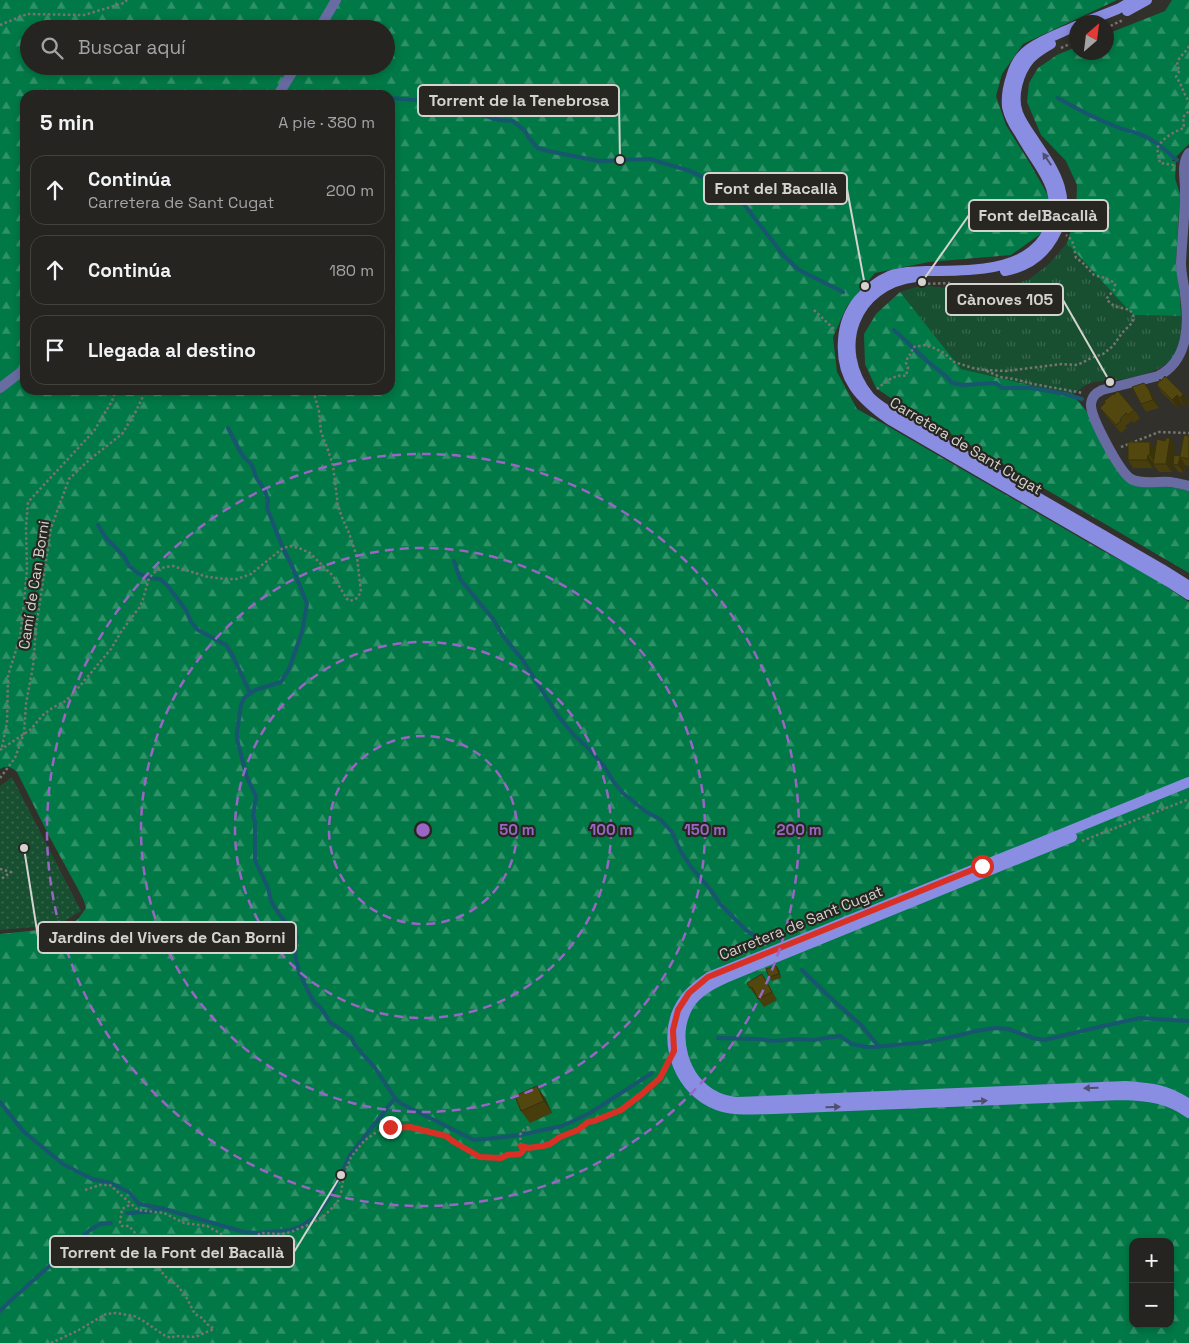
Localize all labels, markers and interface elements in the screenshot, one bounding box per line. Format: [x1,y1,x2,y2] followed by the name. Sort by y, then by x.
[1069,15,1114,60] north arrow
[20,20,395,75] search box
[38,34,66,62] icon: search
[78,35,186,60] text: Buscar aquí
[418,85,619,116] callout: Torrent de la Tenebrosa
[429,90,609,111] text: Torrent de la Tenebrosa
[40,109,94,136] text: 5 min
[278,112,375,133] text: A pie · 380 m
[1042,152,1051,165] one-way arrow
[88,167,171,192] text: Continúa
[704,173,847,204] callout: Font del Bacallà
[41,176,69,204] icon: ahead
[714,178,838,199] text: Font del Bacallà
[326,180,374,201] text: 200 m
[88,192,274,213] text: Carretera de Sant Cugat
[969,200,1108,231] callout: Font delBacallà
[978,205,1098,226] text: Font delBacallà
[41,256,69,284] icon: ahead
[88,258,171,283] text: Continúa
[329,260,374,281] text: 180 m
[946,284,1063,315] callout: Cànoves 105
[957,289,1054,310] text: Cànoves 105
[41,336,69,364] icon: arrive
[88,338,256,363] text: Llegada al destino
[886,392,1046,499] street label: Carretera de Sant Cugat
[14,519,53,651] street label: Camí de Can Borni
[499,820,535,839] text: 50 m
[590,820,632,839] text: 100 m
[684,820,726,839] text: 150 m
[777,820,821,839] text: 200 m
[414,821,432,839] centre of rings
[971,855,994,878] route start
[716,881,885,964] street label: Carretera de Sant Cugat
[38,922,296,953] callout: Jardins del Vivers de Can Borni
[48,927,286,948] text: Jardins del Vivers de Can Borni
[1083,1084,1099,1092] one-way arrow
[972,1097,988,1105] one-way arrow
[825,1103,841,1111] one-way arrow
[379,1116,402,1139] route end
[50,1236,294,1267] callout: Torrent de la Font del Bacallà
[1129,1238,1174,1328] map controls
[1129,1238,1174,1283] button: +
[60,1242,284,1263] text: Torrent de la Font del Bacallà
[1129,1283,1174,1328] button: −

